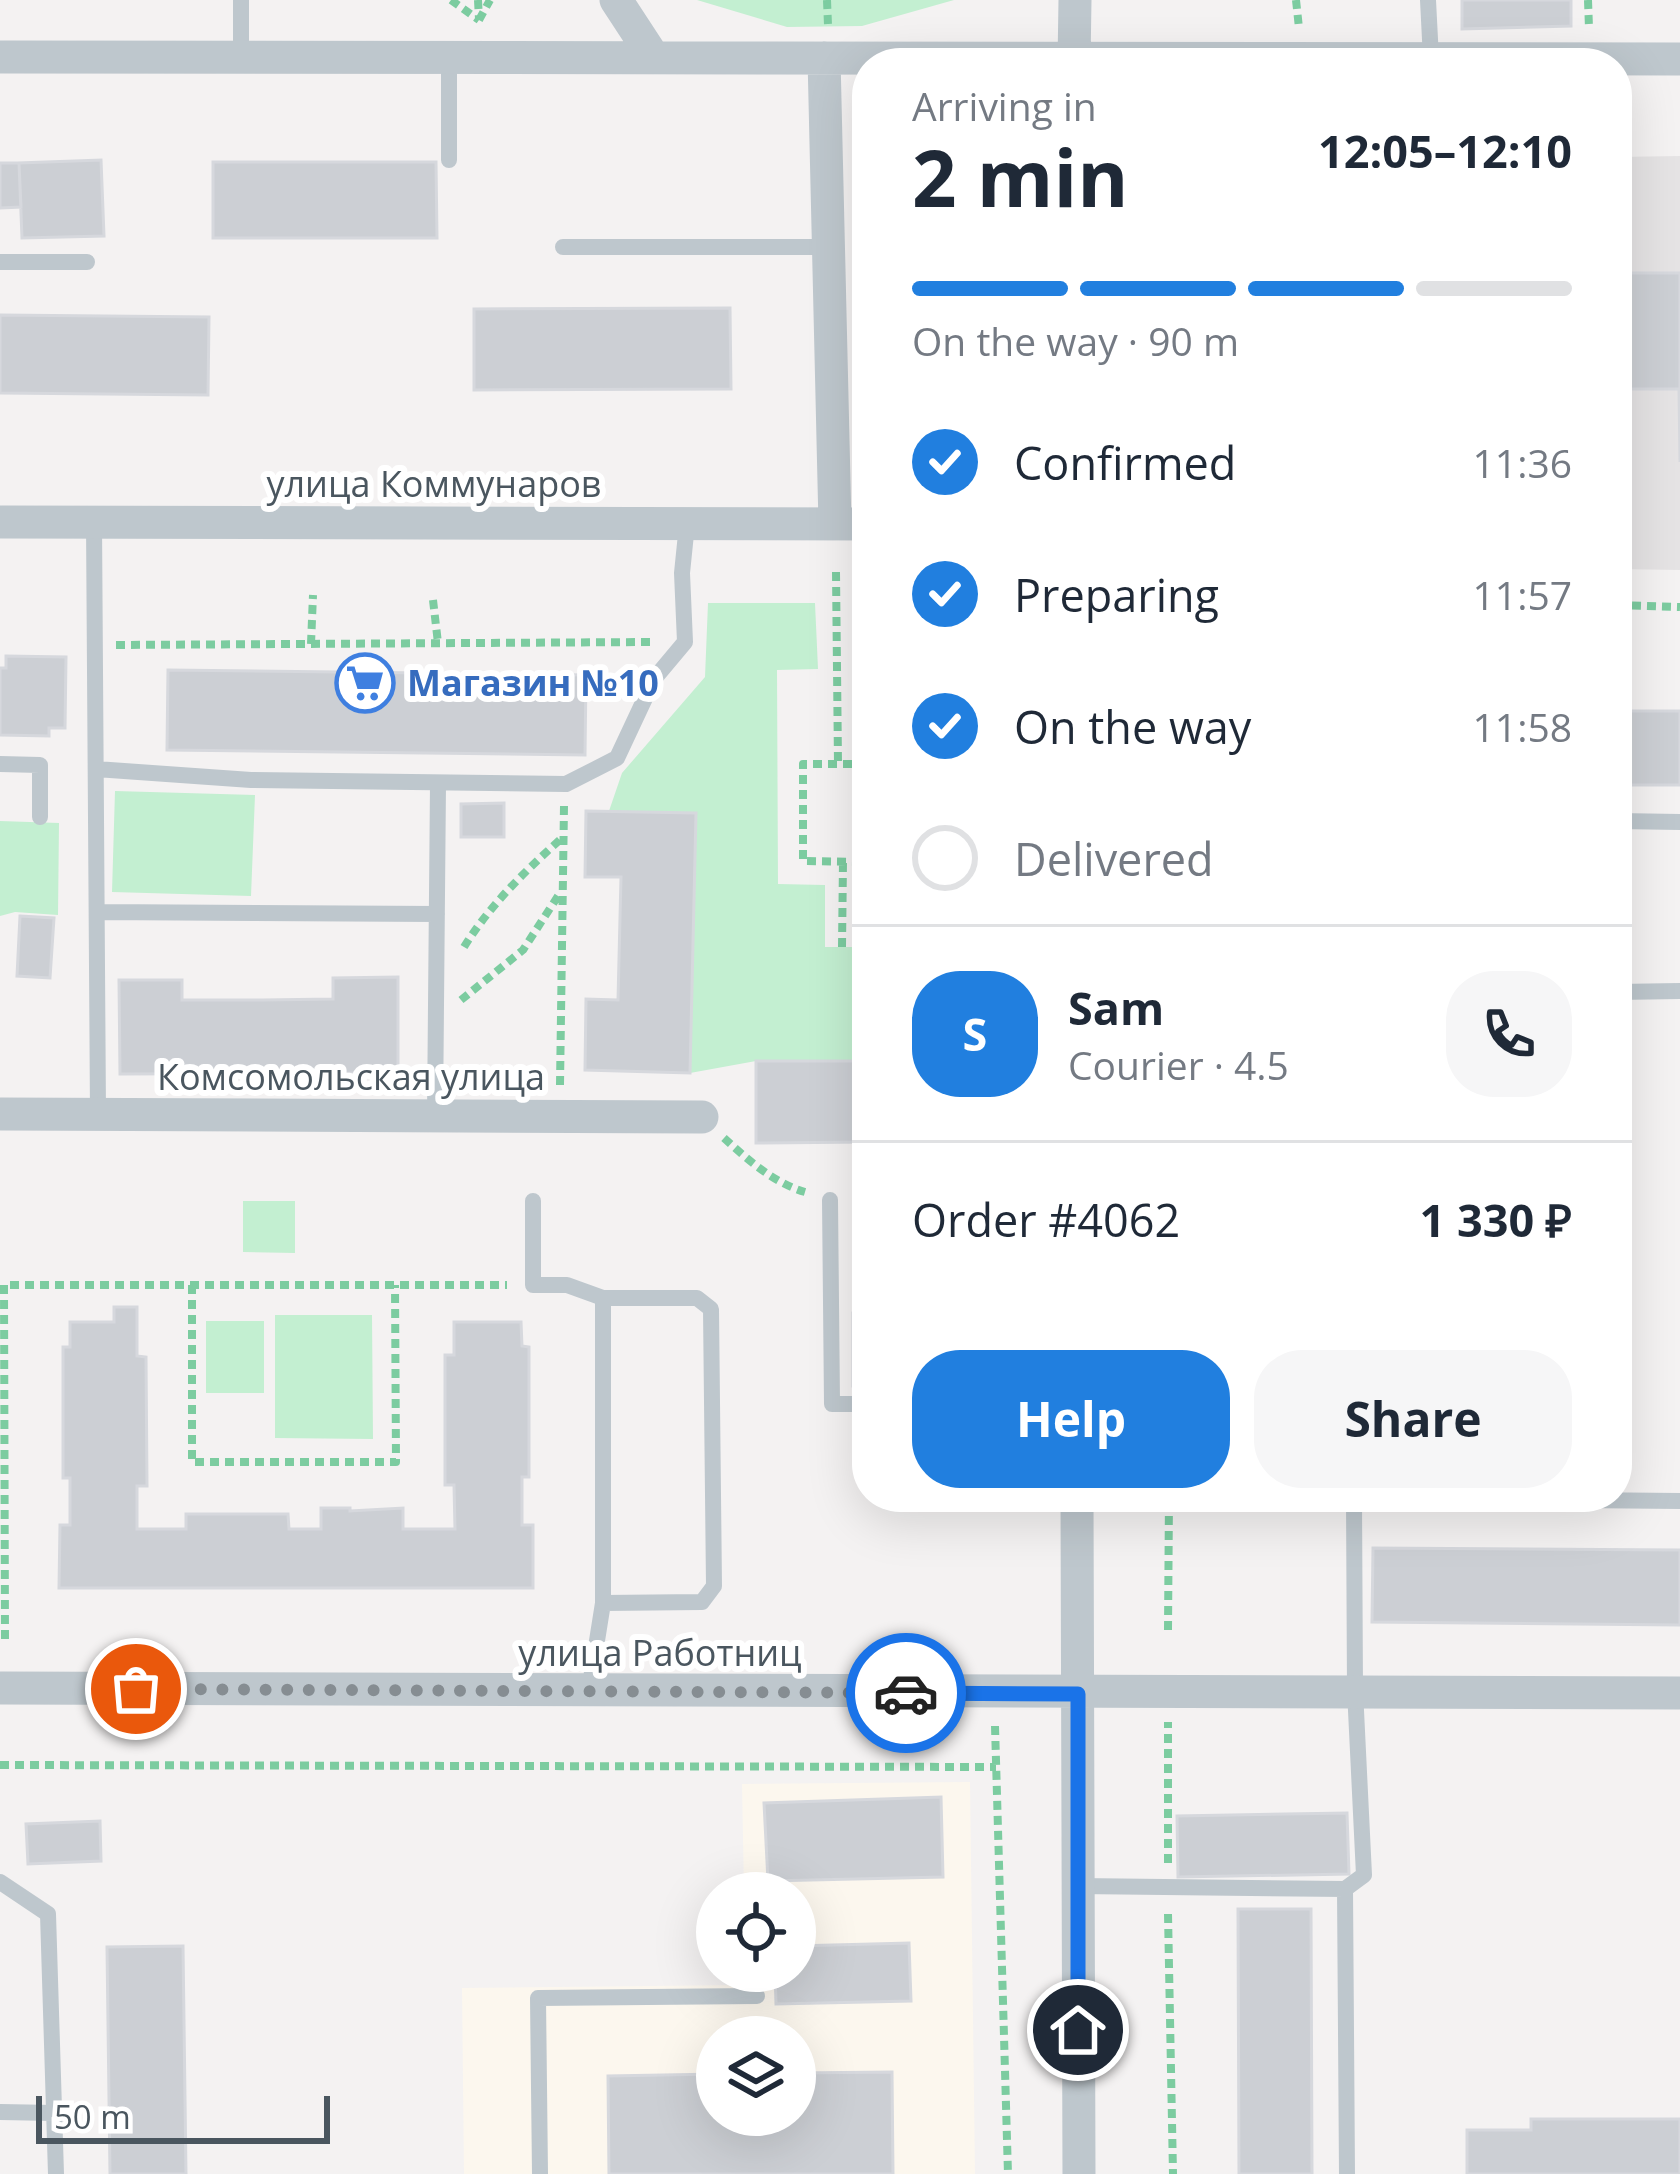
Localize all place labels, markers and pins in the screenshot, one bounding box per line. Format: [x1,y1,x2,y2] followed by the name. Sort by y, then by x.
[334,652,396,714] supermarket icon: Магазин №10
[407,658,659,707] place label: Магазин №10
[85,1638,187,1740] pin
[1027,1979,1129,2081] pin

